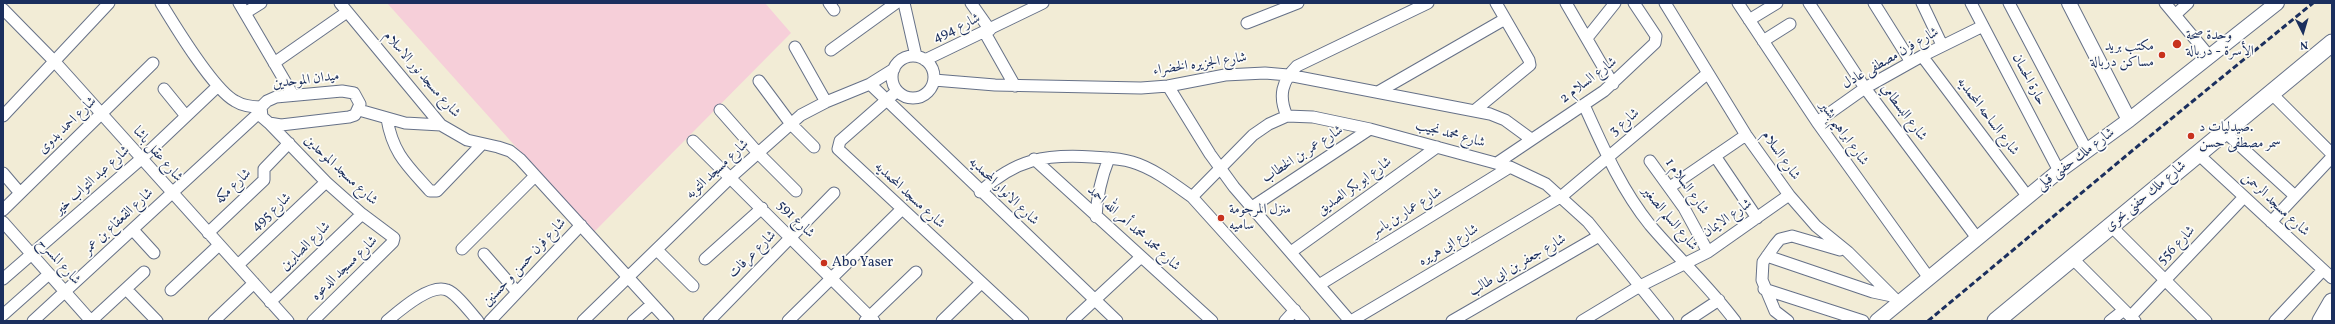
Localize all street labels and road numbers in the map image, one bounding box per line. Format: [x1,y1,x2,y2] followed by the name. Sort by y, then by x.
[931,11,983,47] street label: شارع 494
[1840,24,1942,94] street label: شارع فرن مصطفى عادل
[379,28,463,122] street label: شارع مسجد نور الاسلام
[1152,50,1248,80] street label: شارع الجزيره الخضراء
[2007,51,2049,109] street label: حارة الحسان
[1557,54,1621,108] street label: شارع السلام 2
[272,69,340,93] street label: ميدان الموحدين
[1952,75,2022,159] street label: شارع الساحه المحمديه
[1876,81,1930,145] street label: شارع البسطامي
[35,94,101,158] street label: شارع احمد بدوى
[1815,99,1871,169] street label: شارع ابراهيم بشير
[1606,106,1644,140] street label: شارع 3
[1413,118,1487,152] street label: شارع محمد نجيب
[1259,122,1347,188] street label: شارع عمر بن الخطاب
[128,124,186,186] street label: شارع عقل باشا
[2033,125,2119,195] street label: شارع ملك حفنى قبلى
[1757,128,1803,184] street label: شارع السلام
[299,132,381,210] street label: شارع مسجد الموحدين
[683,136,753,204] street label: شارع مسجد التوبه
[52,143,134,219] street label: شارع عبد التواب خير
[964,154,1042,230] street label: شارع الانوار المحمديه
[1314,154,1396,220] street label: شارع ابو بكر الصديق
[1661,156,1711,218] street label: شارع السلام 1
[2102,158,2190,236] street label: شارع ملك حفنى بحرى
[870,159,948,233] street label: شارع مسجد المحمديه
[212,166,256,208] street label: شارع مكه
[2238,169,2312,241] street label: شارع مسجد الرحمن
[1083,183,1183,275] street label: شارع محمد محمد أمر الله احمد
[1637,184,1701,254] street label: شارع السلم الصغير
[80,185,158,259] street label: شارع القعقاع بن عمر
[1369,185,1445,241] street label: شارع عمار بن ياسر
[248,190,296,236] street label: شارع 495
[1700,196,1756,242] street label: شارع الايمان
[773,198,817,242] street label: شارع 591
[480,215,570,311] street label: شارع فرن حسن و حسنين
[277,219,335,275] street label: شارع الصابرين
[1416,221,1482,271] street label: شارع ابى هريره
[2154,223,2200,269] street label: شارع 556
[726,228,780,282] street label: شارع عرفات
[1466,231,1570,301] street label: شارع جعفر بن ابى طالب
[308,233,382,305] street label: شارع مسجد الدعوه
[33,235,83,289] street label: شارع المسرح

